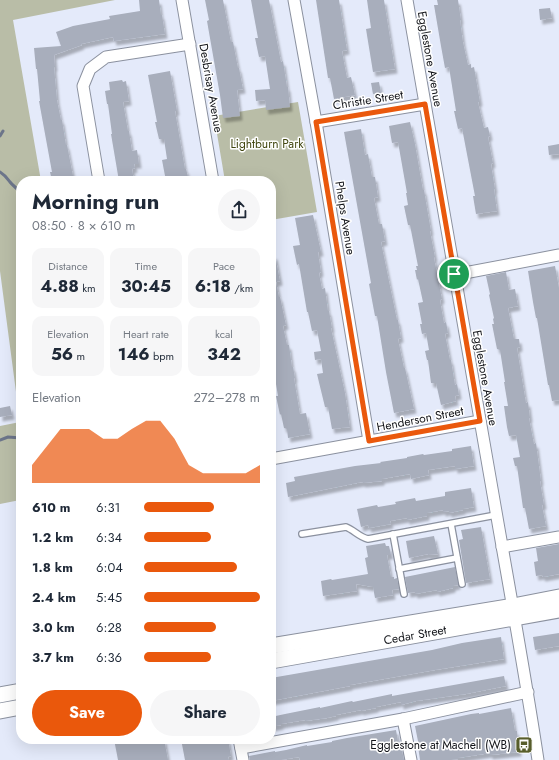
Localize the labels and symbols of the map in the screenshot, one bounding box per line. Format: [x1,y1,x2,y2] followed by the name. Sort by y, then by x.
[413,10,447,108] street label: Egglestone Avenue
[194,42,228,134] street label: Desbrisay Avenue
[332,86,405,114] street label: Christie Street
[230,135,304,153] park label: Lightburn Park
[330,180,360,256] street label: Phelps Avenue
[437,257,471,291] pin
[468,329,502,427] street label: Egglestone Avenue
[375,402,465,436] street label: Henderson Street
[382,621,448,649] street label: Cedar Street
[514,735,534,755] bus stop icon: Egglestone at Machell (WB)
[370,736,511,754] place label: Egglestone at Machell (WB)

